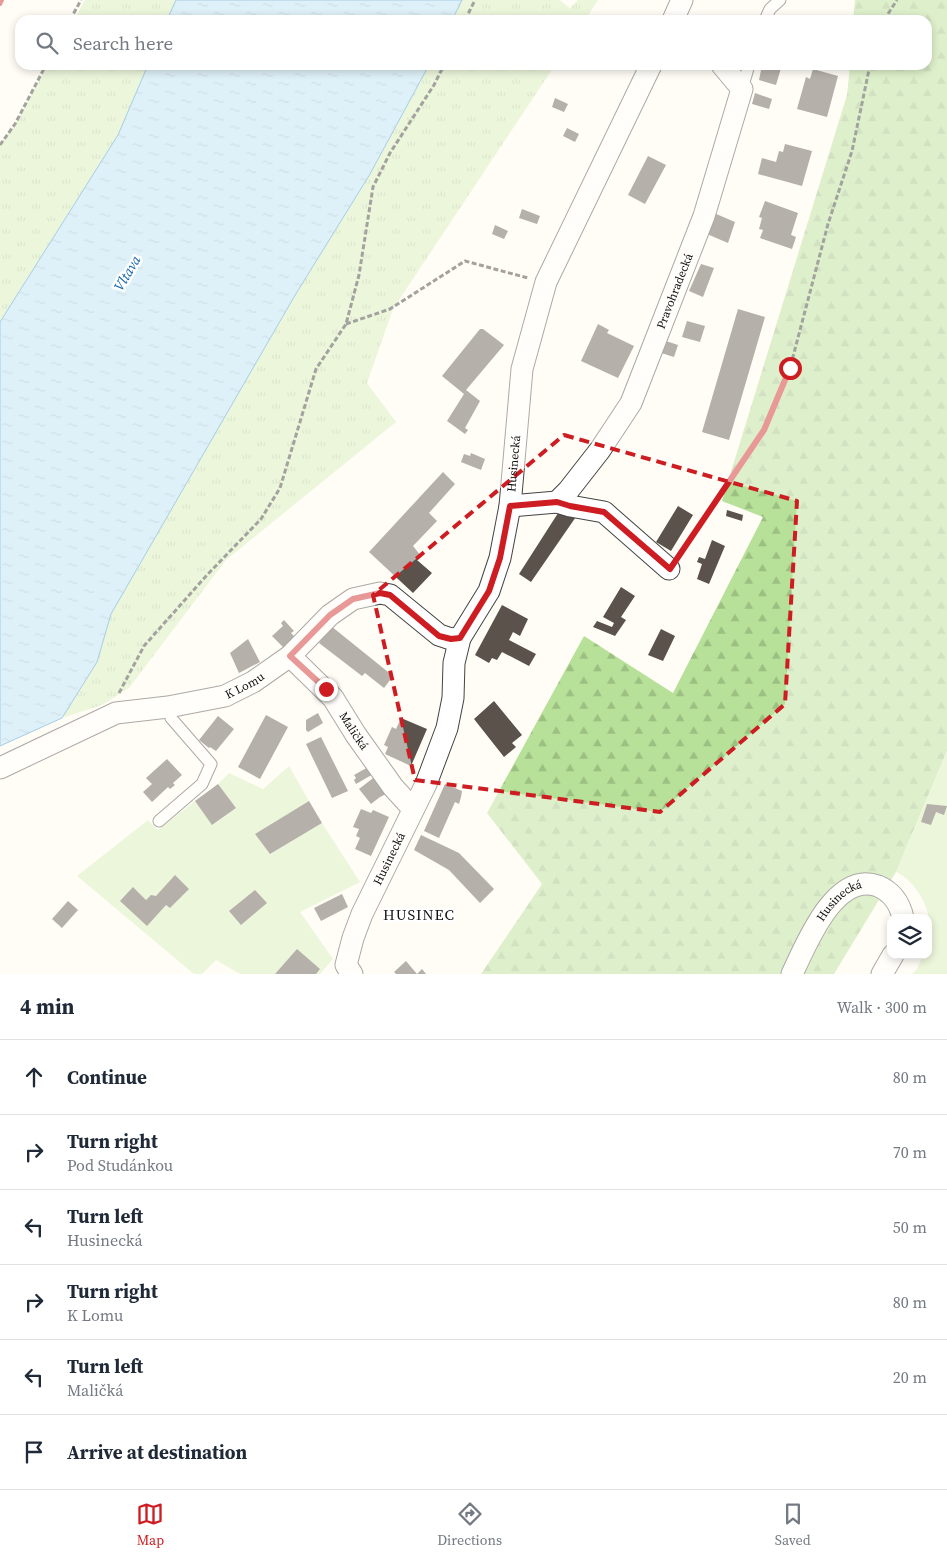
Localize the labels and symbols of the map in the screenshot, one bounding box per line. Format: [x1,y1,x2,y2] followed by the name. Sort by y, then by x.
[653,250,697,331] street label: Pravohradecká
[109,251,146,294] water label: Vltava
[779,357,802,380] route start
[503,434,524,493] street label: Husinecká
[222,669,267,703] street label: K Lomu
[315,678,338,701] route end
[336,709,373,754] street label: Maličká
[370,829,409,888] street label: Husinecká
[813,876,864,924] street label: Husinecká
[383,904,455,925] district label: HUSINEC

